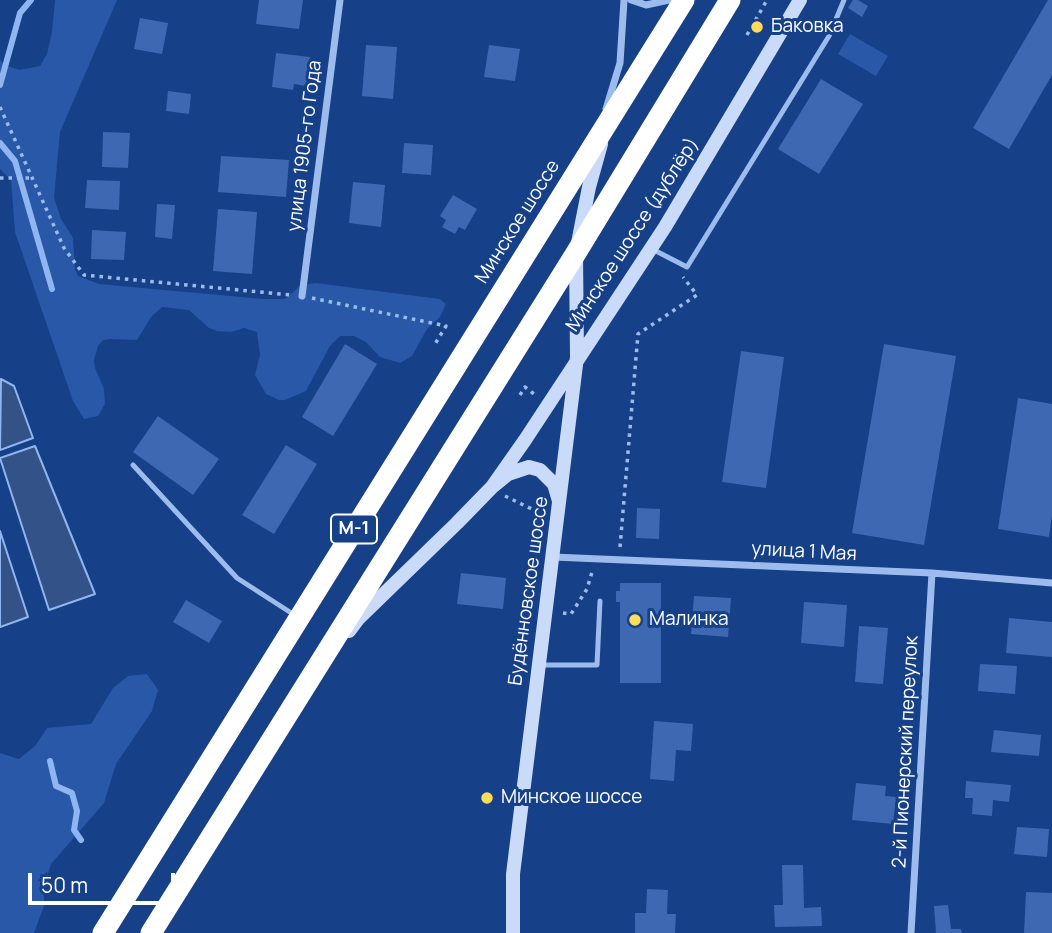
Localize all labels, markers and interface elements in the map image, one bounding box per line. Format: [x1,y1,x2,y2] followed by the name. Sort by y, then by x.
[771,16,844,38] place label: Баковка
[749,19,765,35] marker: Баковка
[283,59,327,233] street label: улица 1905-го Года
[562,134,704,336] street label: Минское шоссе (дублёр)
[471,156,565,288] street label: Минское шоссе
[504,495,554,687] street label: Будённовское шоссе
[331,514,377,544] road number: М-1
[751,538,857,566] street label: улица 1 Мая
[649,609,728,631] place label: Малинка
[627,612,643,628] marker: Малинка
[889,635,923,869] street label: 2-й Пионерский переулок
[501,787,642,809] place label: Минское шоссе
[479,790,495,806] marker: Минское шоссе
[32,860,178,904] scale bar
[41,871,88,899] text: 50 m

